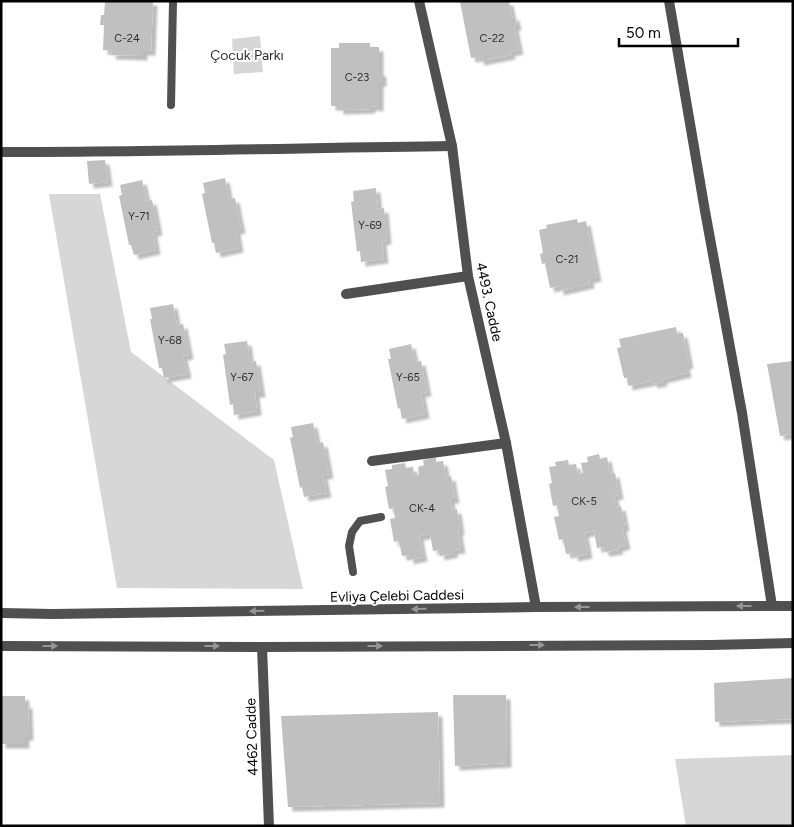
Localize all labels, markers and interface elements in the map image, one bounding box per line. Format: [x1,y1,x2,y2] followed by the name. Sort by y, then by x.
[619,15,738,47] scale bar
[626,24,661,42] text: 50 m
[114,32,140,45] house number: C-24
[480,32,504,45] house number: C-22
[210,47,284,64] park label: Çocuk Parkı
[345,71,369,84] house number: C-23
[128,210,150,223] house number: Y-71
[358,219,382,232] house number: Y-69
[555,253,579,266] house number: C-21
[472,261,506,344] street label: 4493. Cadde
[158,334,182,347] house number: Y-68
[230,371,254,384] house number: Y-67
[396,371,420,384] house number: Y-65
[571,495,597,508] house number: CK-5
[409,502,435,515] house number: CK-4
[330,586,464,606] street label: Evliya Çelebi Caddesi
[736,602,752,610] one-way arrow
[573,603,589,611] one-way arrow
[411,605,427,613] one-way arrow
[248,607,264,615] one-way arrow
[530,641,546,649] one-way arrow
[42,642,58,650] one-way arrow
[205,642,221,650] one-way arrow
[367,642,383,650] one-way arrow
[242,697,262,776] street label: 4462 Cadde

